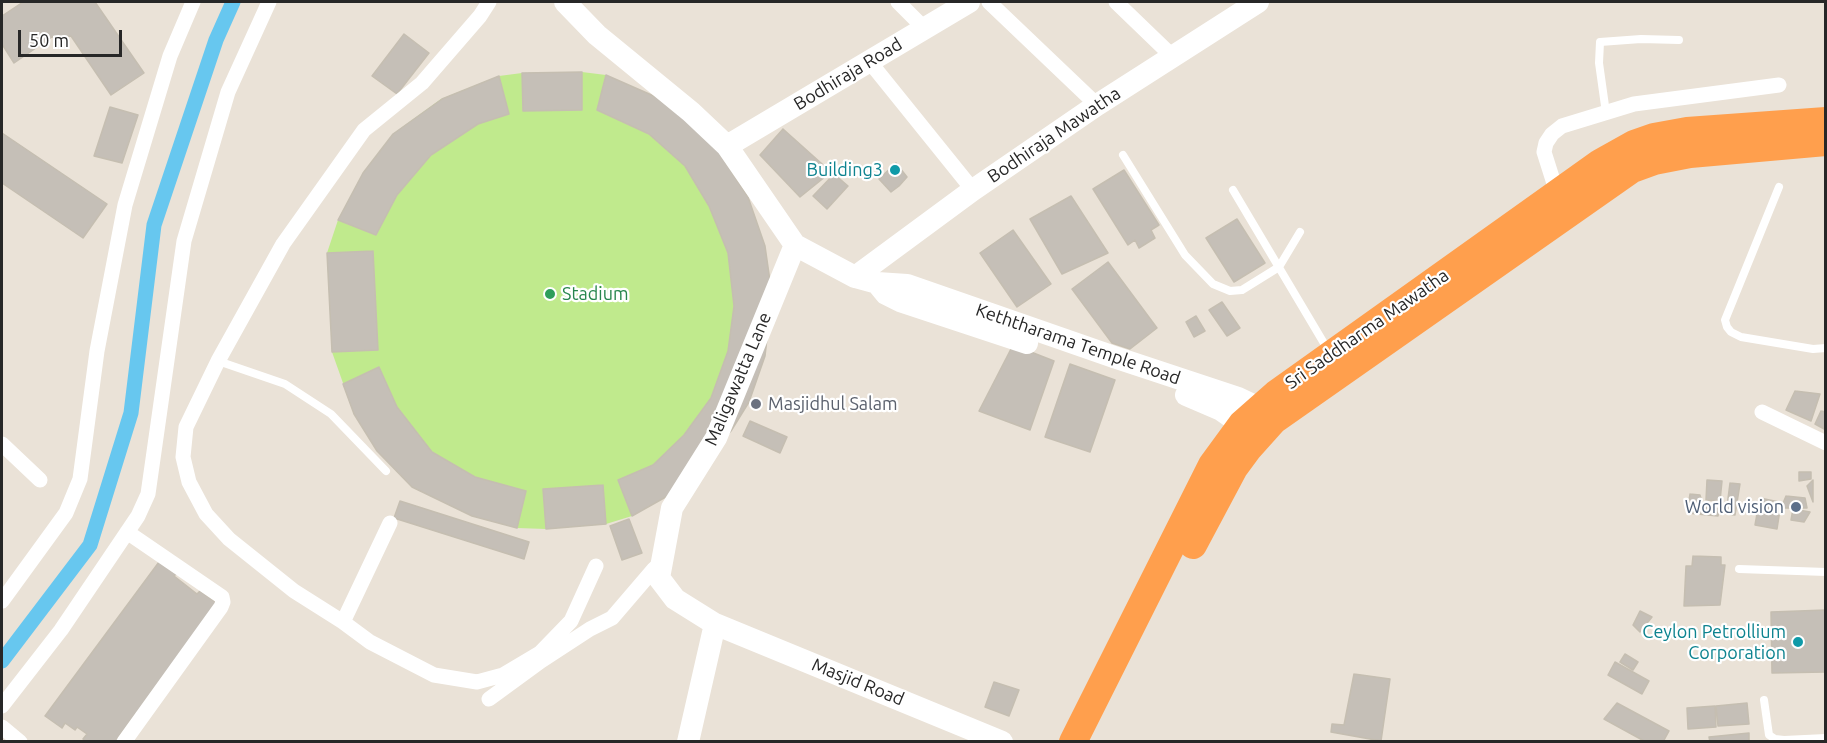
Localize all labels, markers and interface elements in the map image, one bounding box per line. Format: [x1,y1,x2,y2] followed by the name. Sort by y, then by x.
[21,18,124,56] scale bar
[29,30,69,50] text: 50 m
[790,33,906,115] street label: Bodhiraja Road
[983,83,1125,187] street label: Bodhiraja Mawatha
[807,159,883,181] place label: Building3
[888,163,902,177] marker: Building3
[1281,264,1453,394] street label: Sri Saddharma Mawatha
[562,283,628,305] place label: Stadium
[543,287,557,301] marker: Stadium
[973,299,1183,389] street label: Keththarama Temple Road
[700,309,776,449] street label: Maligawatta Lane
[768,393,898,415] place label: Masjidhul Salam
[749,397,763,411] marker: Masjidhul Salam
[1685,496,1784,518] place label: World vision
[1789,500,1803,514] marker: World vision
[1642,621,1786,664] place label: Ceylon Petrollium Corporation
[1791,635,1805,649] marker: Ceylon Petrollium Corporation
[809,654,907,710] street label: Masjid Road

